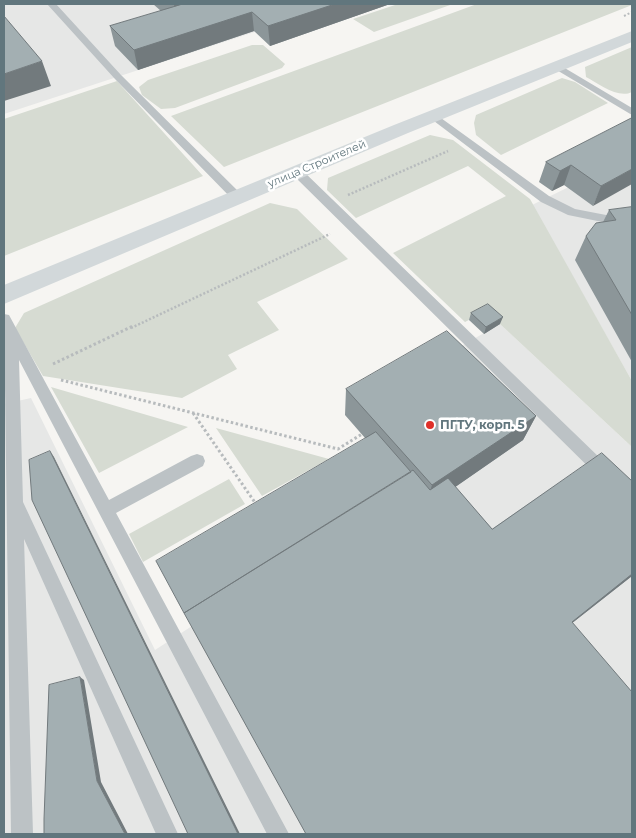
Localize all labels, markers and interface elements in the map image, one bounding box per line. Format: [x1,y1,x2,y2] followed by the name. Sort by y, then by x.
[266,137,368,191] street label: улица Строителей
[440,418,525,432] place label: ПГТУ, корп. 5
[424,419,436,431] marker: ПГТУ, корп. 5

